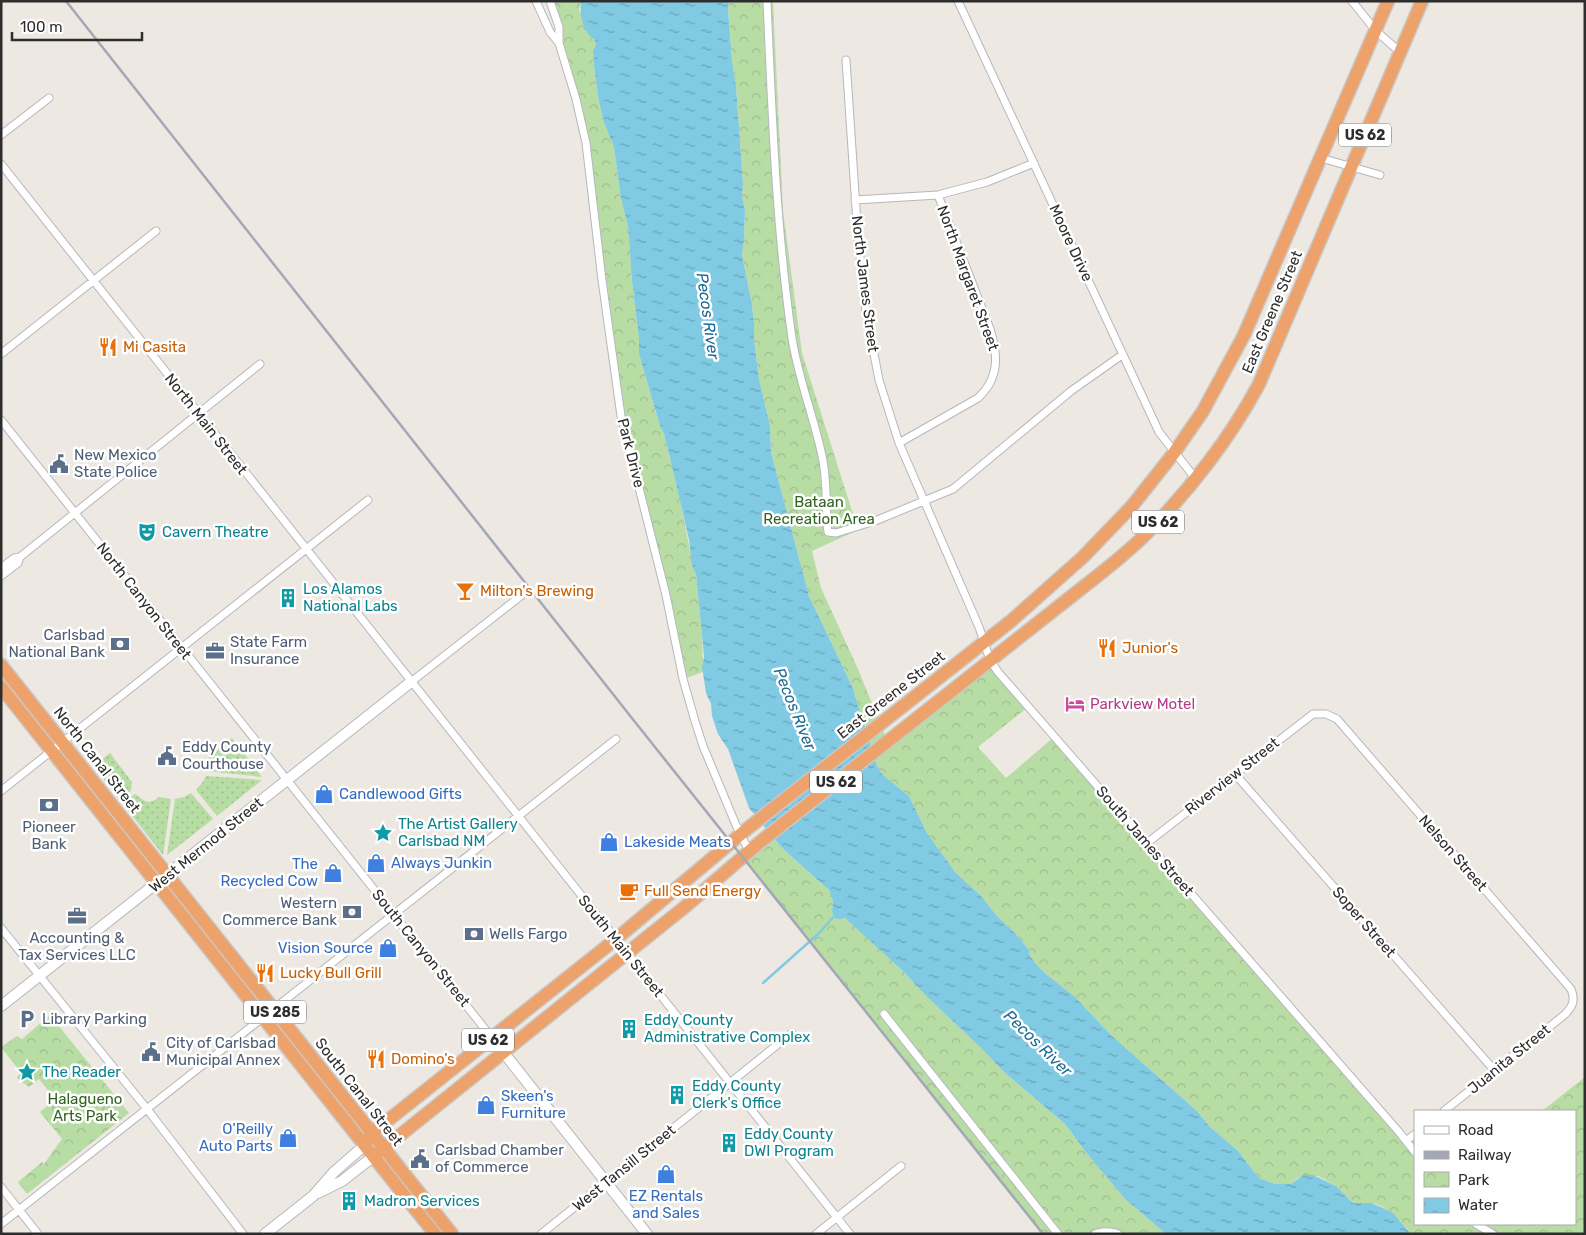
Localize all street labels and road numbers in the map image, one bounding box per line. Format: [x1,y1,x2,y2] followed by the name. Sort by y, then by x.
[1339,124,1391,146] road number: US 62
[1045,202,1097,284] street label: Moore Drive
[933,203,1003,353] street label: North Margaret Street
[848,215,882,353] street label: North James Street
[1238,248,1306,376] street label: East Greene Street
[161,370,251,478] street label: North Main Street
[614,416,648,490] street label: Park Drive
[1132,511,1184,534] road number: US 62
[93,539,195,663] street label: North Canyon Street
[834,647,949,743] street label: East Greene Street
[50,703,144,817] street label: North Canal Street
[1181,734,1283,818] street label: Riverview Street
[810,770,862,794] road number: US 62
[1092,782,1198,900] street label: South James Street
[145,793,267,896] street label: West Mermod Street
[1415,811,1491,895] street label: Nelson Street
[1328,883,1400,961] street label: Soper Street
[368,886,474,1010] street label: South Canyon Street
[574,892,668,1001] street label: South Main Street
[244,1000,306,1024] road number: US 285
[1464,1020,1554,1098] street label: Juanita Street
[462,1028,514,1052] road number: US 62
[311,1034,407,1150] street label: South Canal Street
[569,1121,679,1215] street label: West Tansill Street

